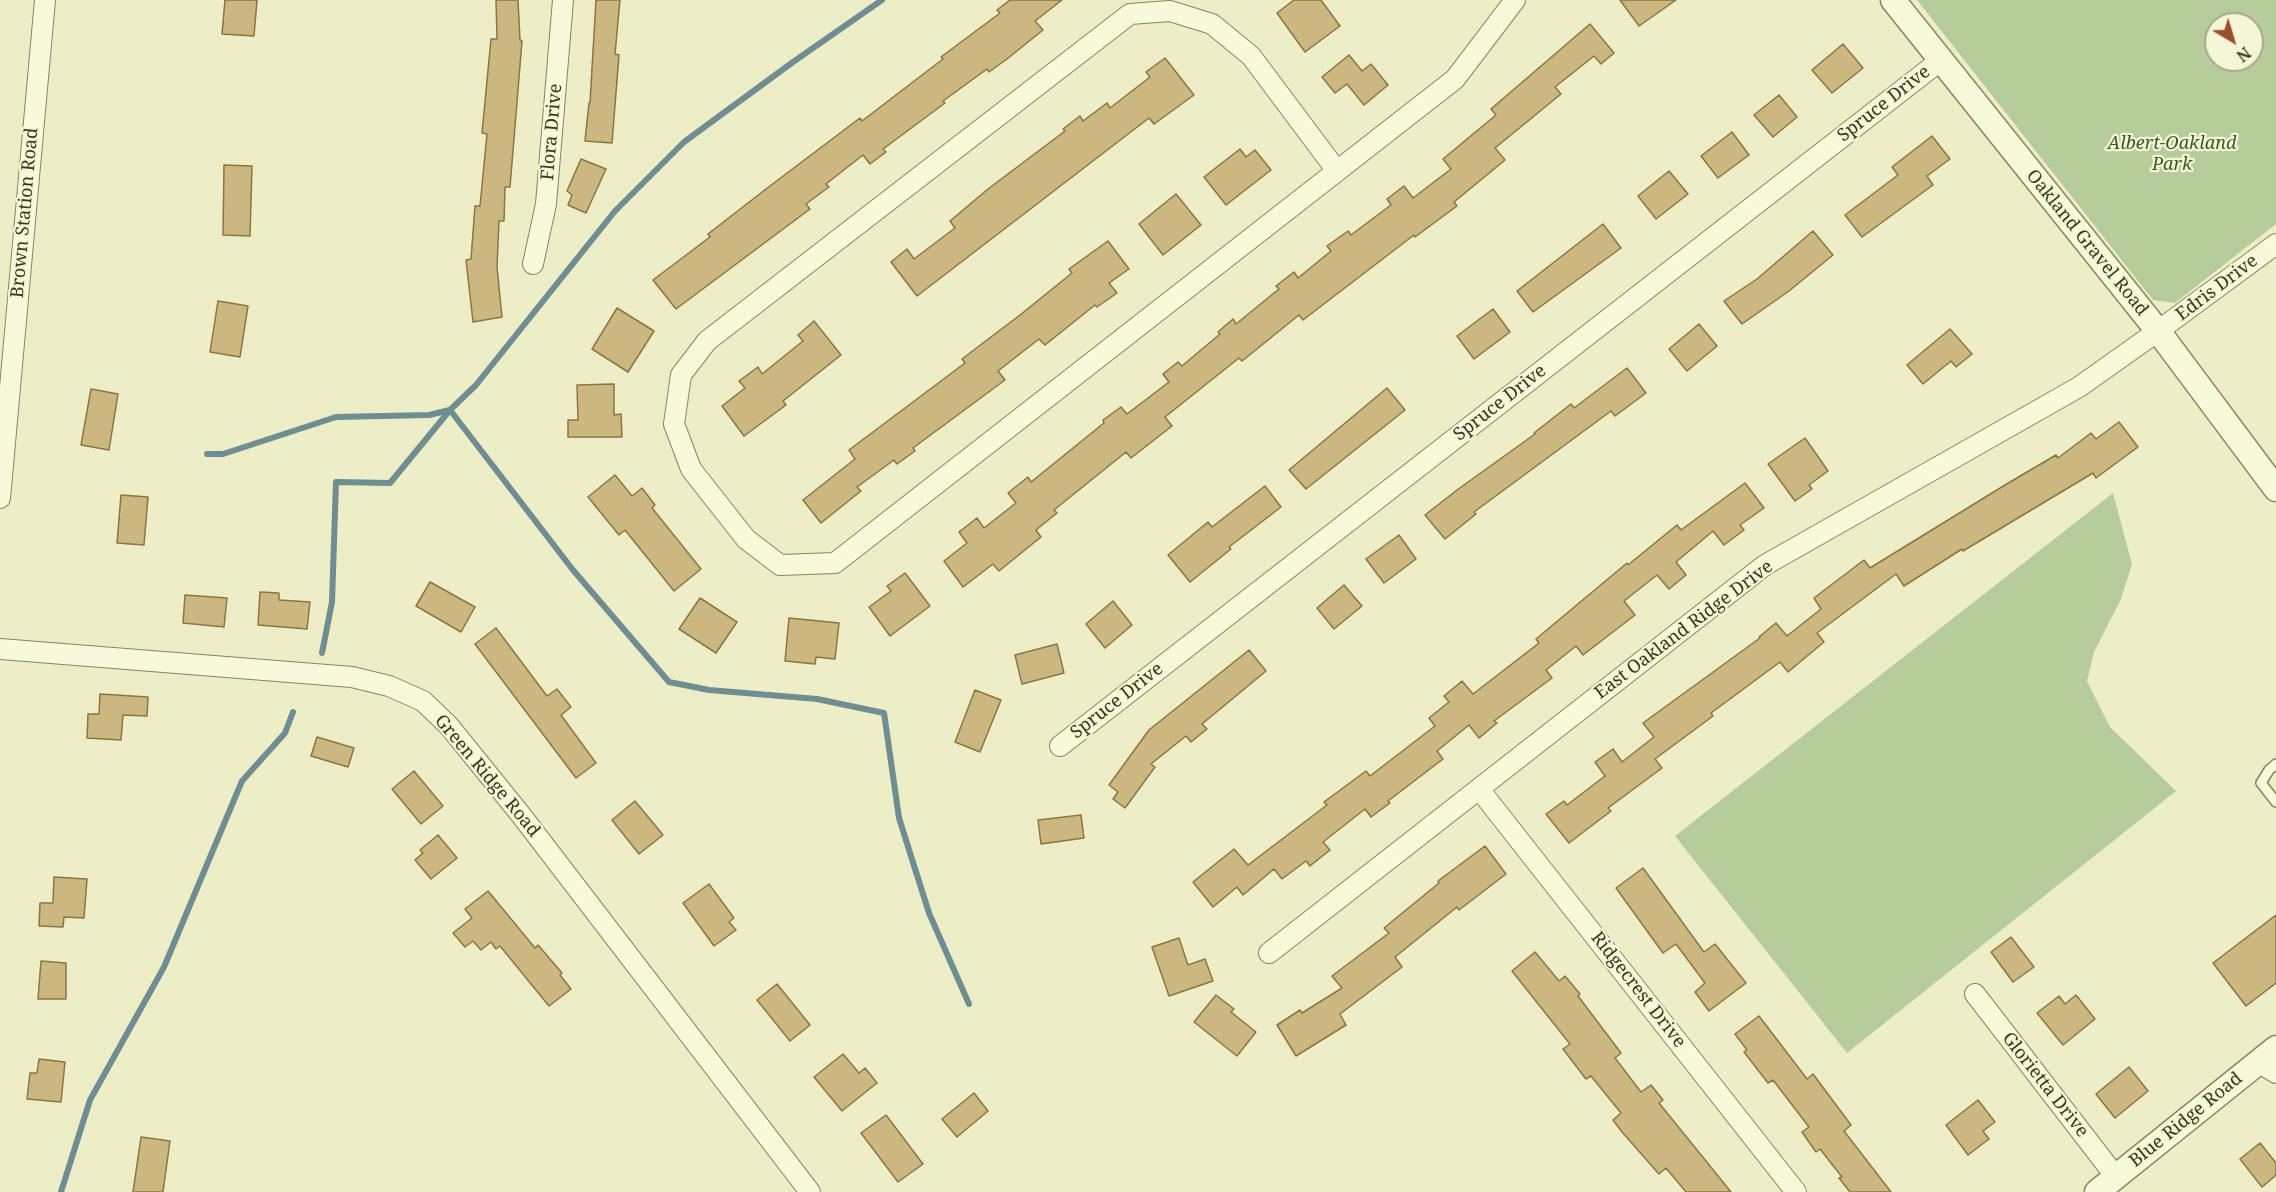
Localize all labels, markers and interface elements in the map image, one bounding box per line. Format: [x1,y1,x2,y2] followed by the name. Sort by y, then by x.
[2204,12,2264,72] north arrow
[2232,42,2256,67] text: N
[1834,61,1934,147] street label: Spruce Drive
[537,83,567,181] street label: Flora Drive
[7,127,43,299] street label: Brown Station Road
[2108,133,2236,176] park label: Albert-Oakland Park
[2021,166,2153,320] street label: Oakland Gravel Road
[2172,250,2262,326] street label: Edris Drive
[1450,360,1550,446] street label: Spruce Drive
[1591,556,1777,704] street label: East Oakland Ridge Drive
[1067,658,1167,744] street label: Spruce Drive
[430,711,544,841] street label: Green Ridge Road
[1586,928,1690,1052] street label: Ridgecrest Drive
[1997,1028,2093,1142] street label: Glorietta Drive
[2125,1068,2247,1172] street label: Blue Ridge Road

